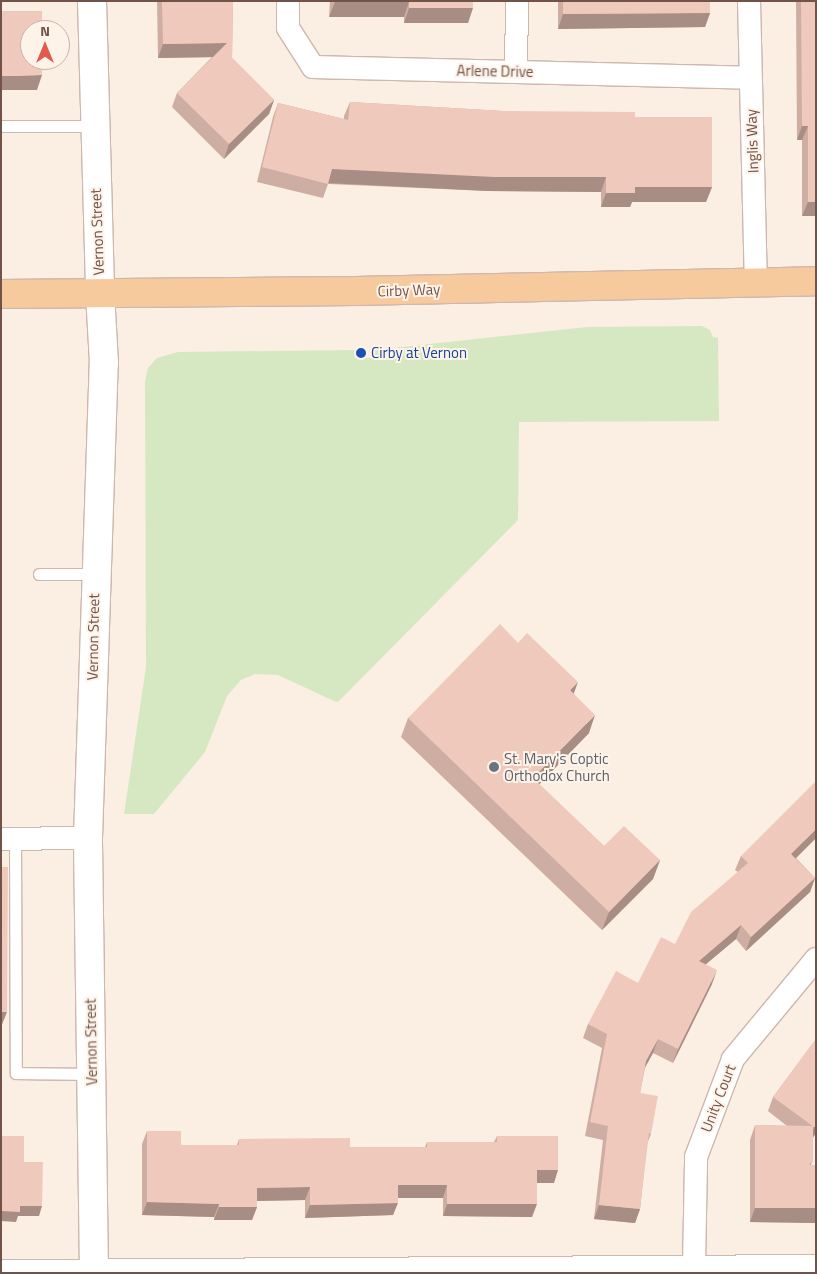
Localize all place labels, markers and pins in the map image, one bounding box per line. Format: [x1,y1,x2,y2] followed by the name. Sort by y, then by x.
[371,344,467,362] place label: Cirby at Vernon
[355,347,367,359] marker: Cirby at Vernon
[504,749,610,784] place label: St. Mary's Coptic Orthodox Church
[488,761,500,773] marker: St. Mary's Coptic Orthodox Church

